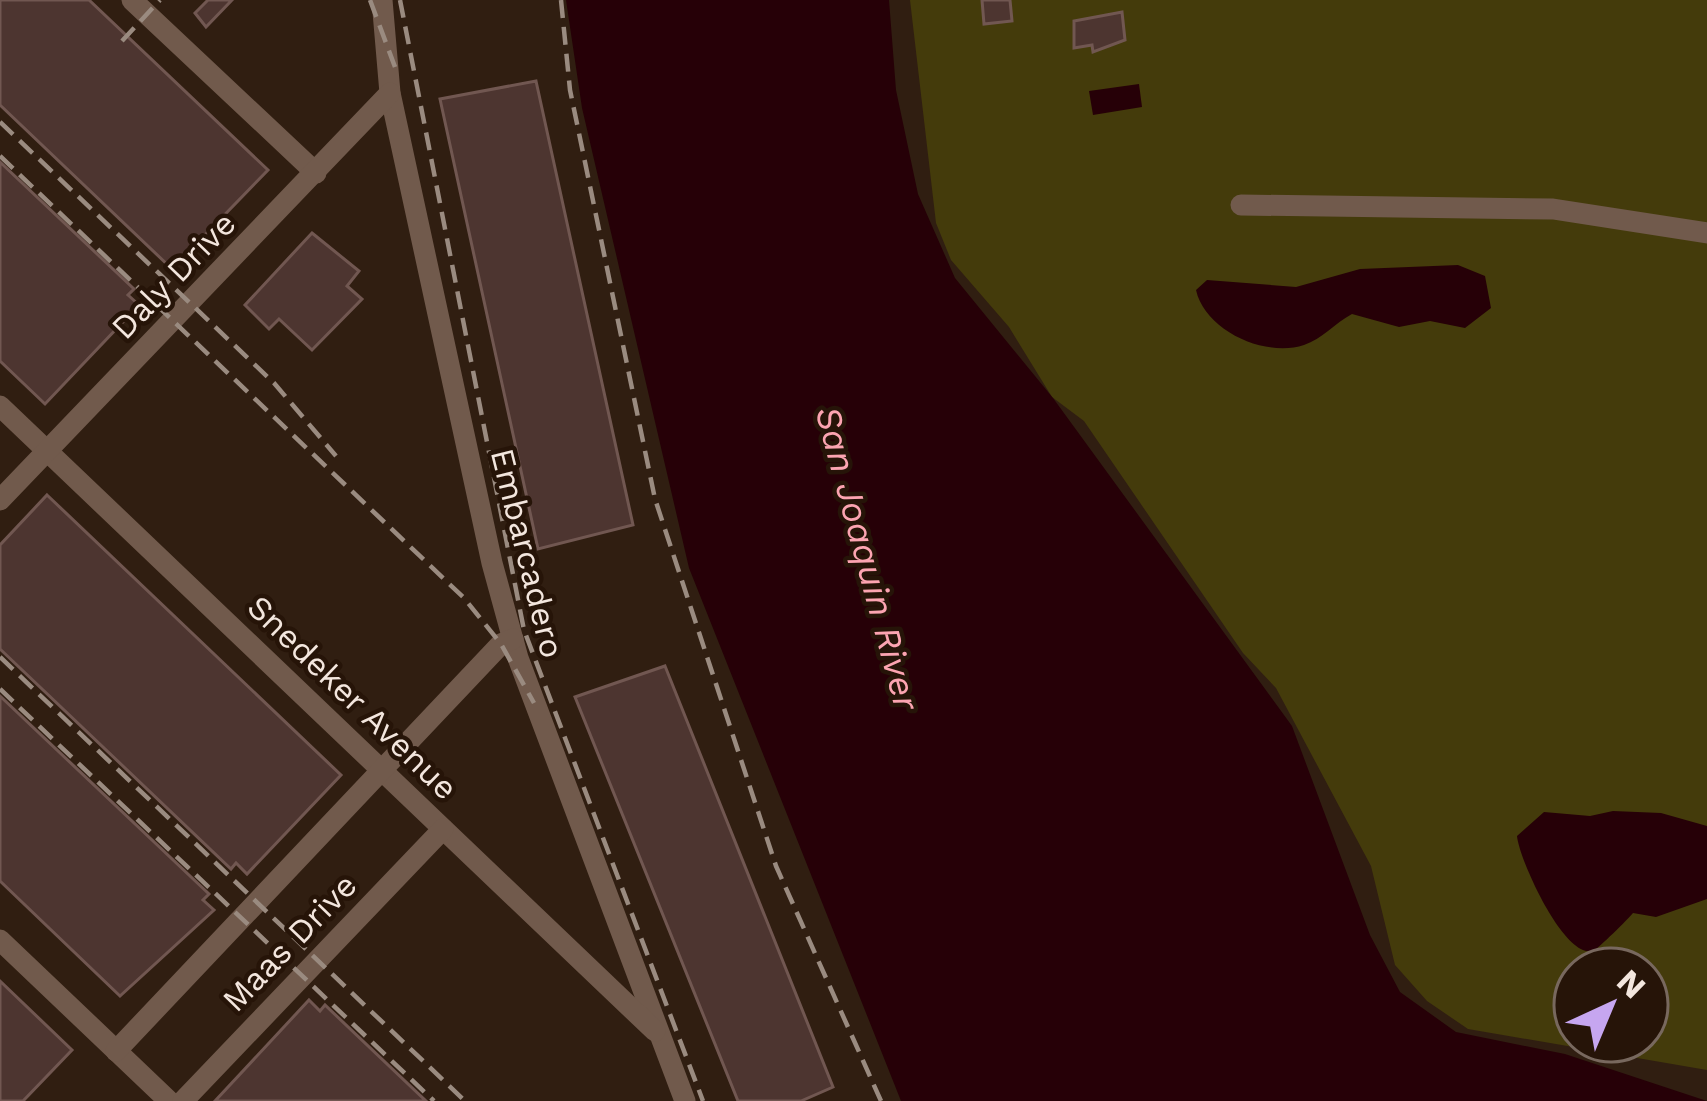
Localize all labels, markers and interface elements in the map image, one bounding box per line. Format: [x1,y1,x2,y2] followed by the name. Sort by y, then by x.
[103,204,243,347] street label: Daly Drive
[806,402,928,717] water label: San Joaquin River
[483,444,572,662] street label: Embarcadero
[240,587,466,807] street label: Snedeker Avenue
[214,865,365,1019] street label: Maas Drive
[1551,945,1671,1065] north arrow
[1609,961,1654,1006] text: N

